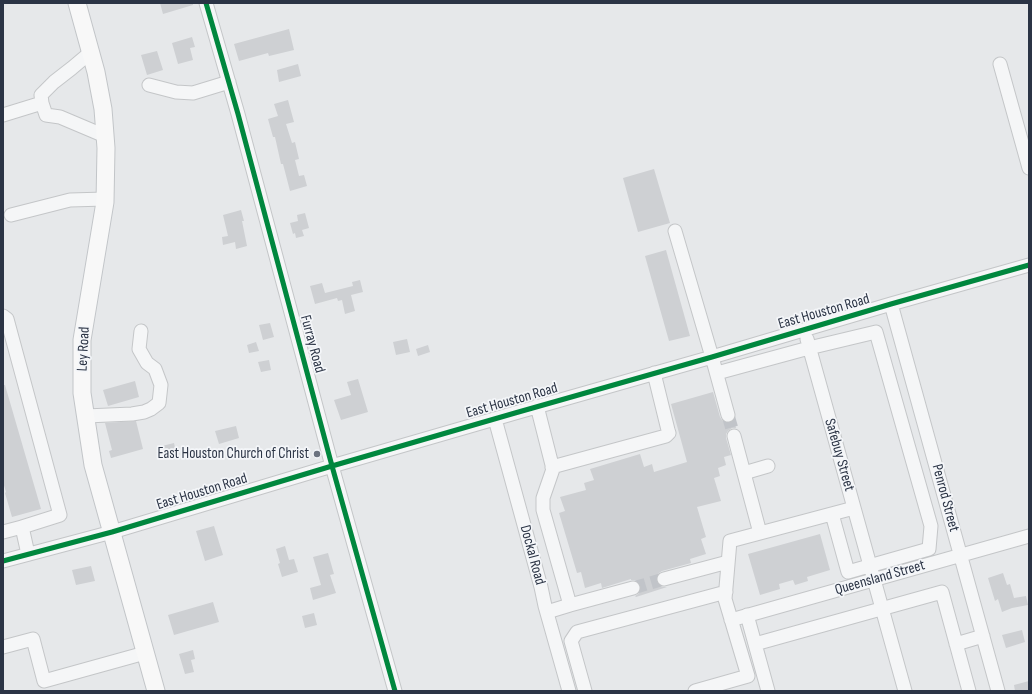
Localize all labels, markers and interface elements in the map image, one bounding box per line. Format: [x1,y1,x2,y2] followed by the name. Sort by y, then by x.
[776,290,872,334] street label: East Houston Road
[296,313,328,375] street label: Furray Road
[74,326,94,372] street label: Ley Road
[464,379,560,423] street label: East Houston Road
[820,417,858,493] street label: Safebuy Street
[157,445,309,463] place label: East Houston Church of Christ
[312,449,322,459] marker: East Houston Church of Christ
[927,462,963,534] street label: Penrod Street
[154,470,250,514] street label: East Houston Road
[515,523,549,587] street label: Dockal Road
[833,557,927,599] street label: Queensland Street

